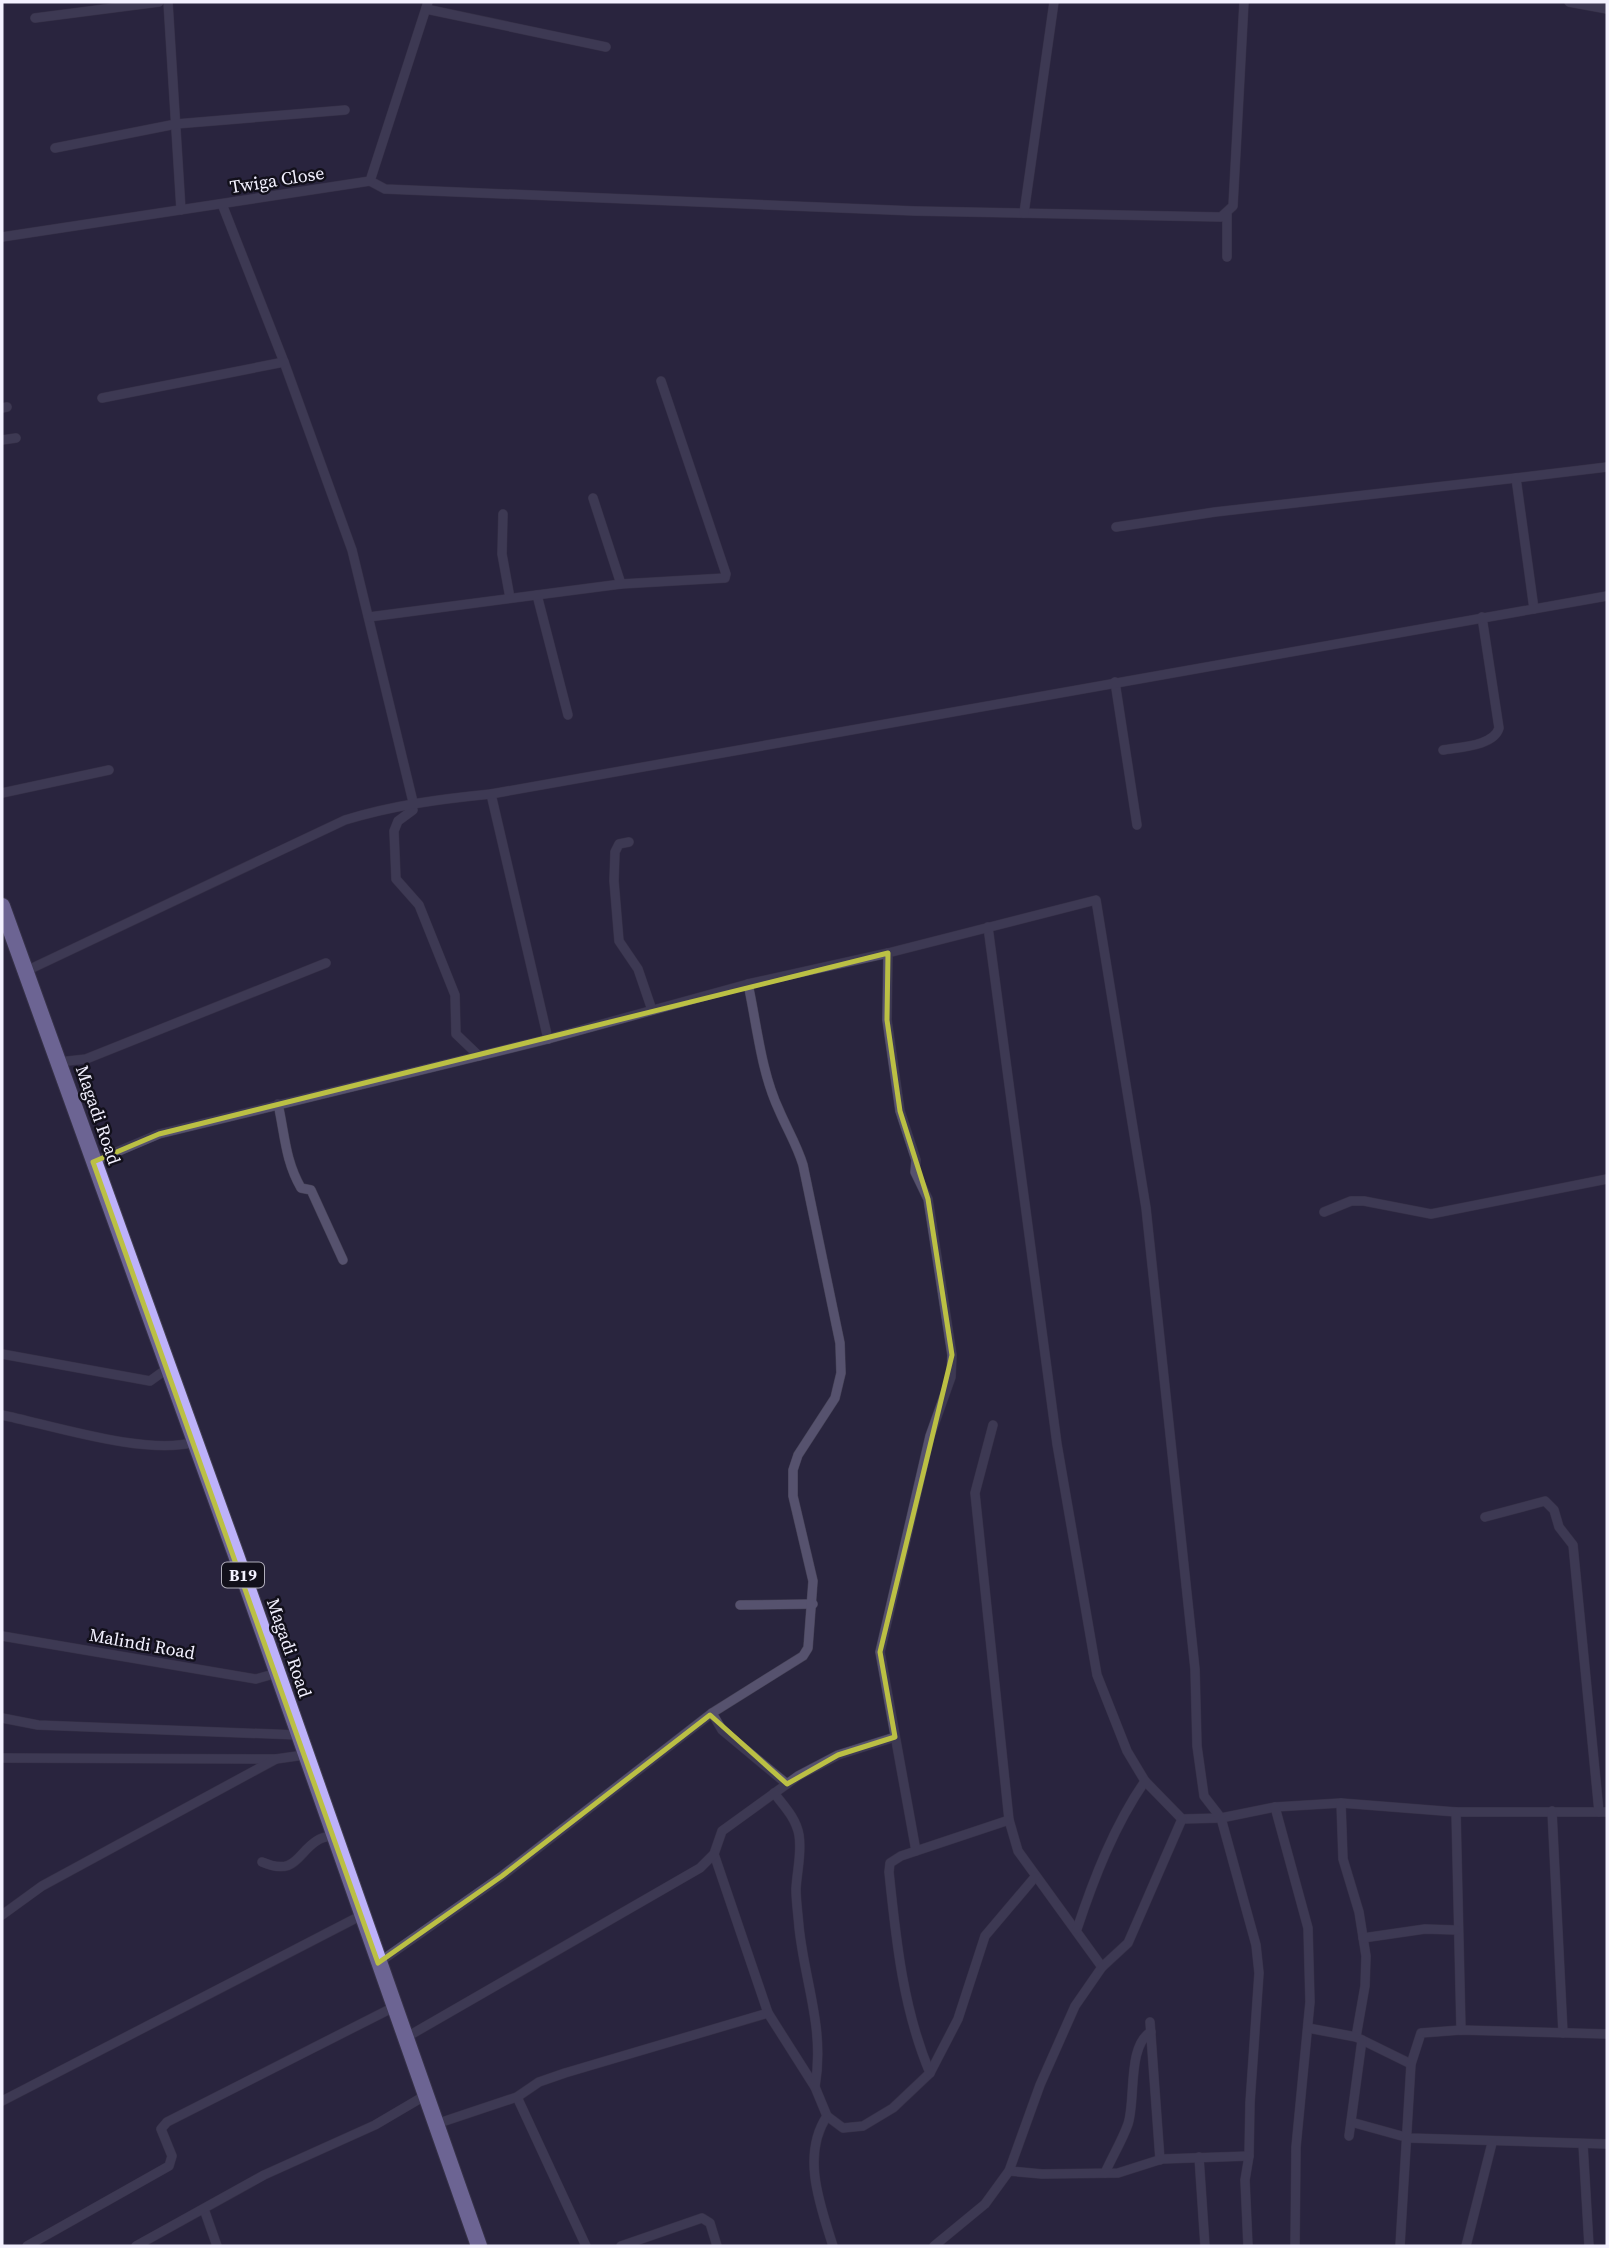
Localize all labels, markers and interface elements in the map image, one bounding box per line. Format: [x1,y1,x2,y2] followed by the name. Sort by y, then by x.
[228,160,326,199] street label: Twiga Close
[70,1062,127,1168] street label: Magadi Road
[222,1562,264,1588] road number: B19
[261,1595,318,1701] street label: Magadi Road
[87,1622,197,1665] street label: Malindi Road

